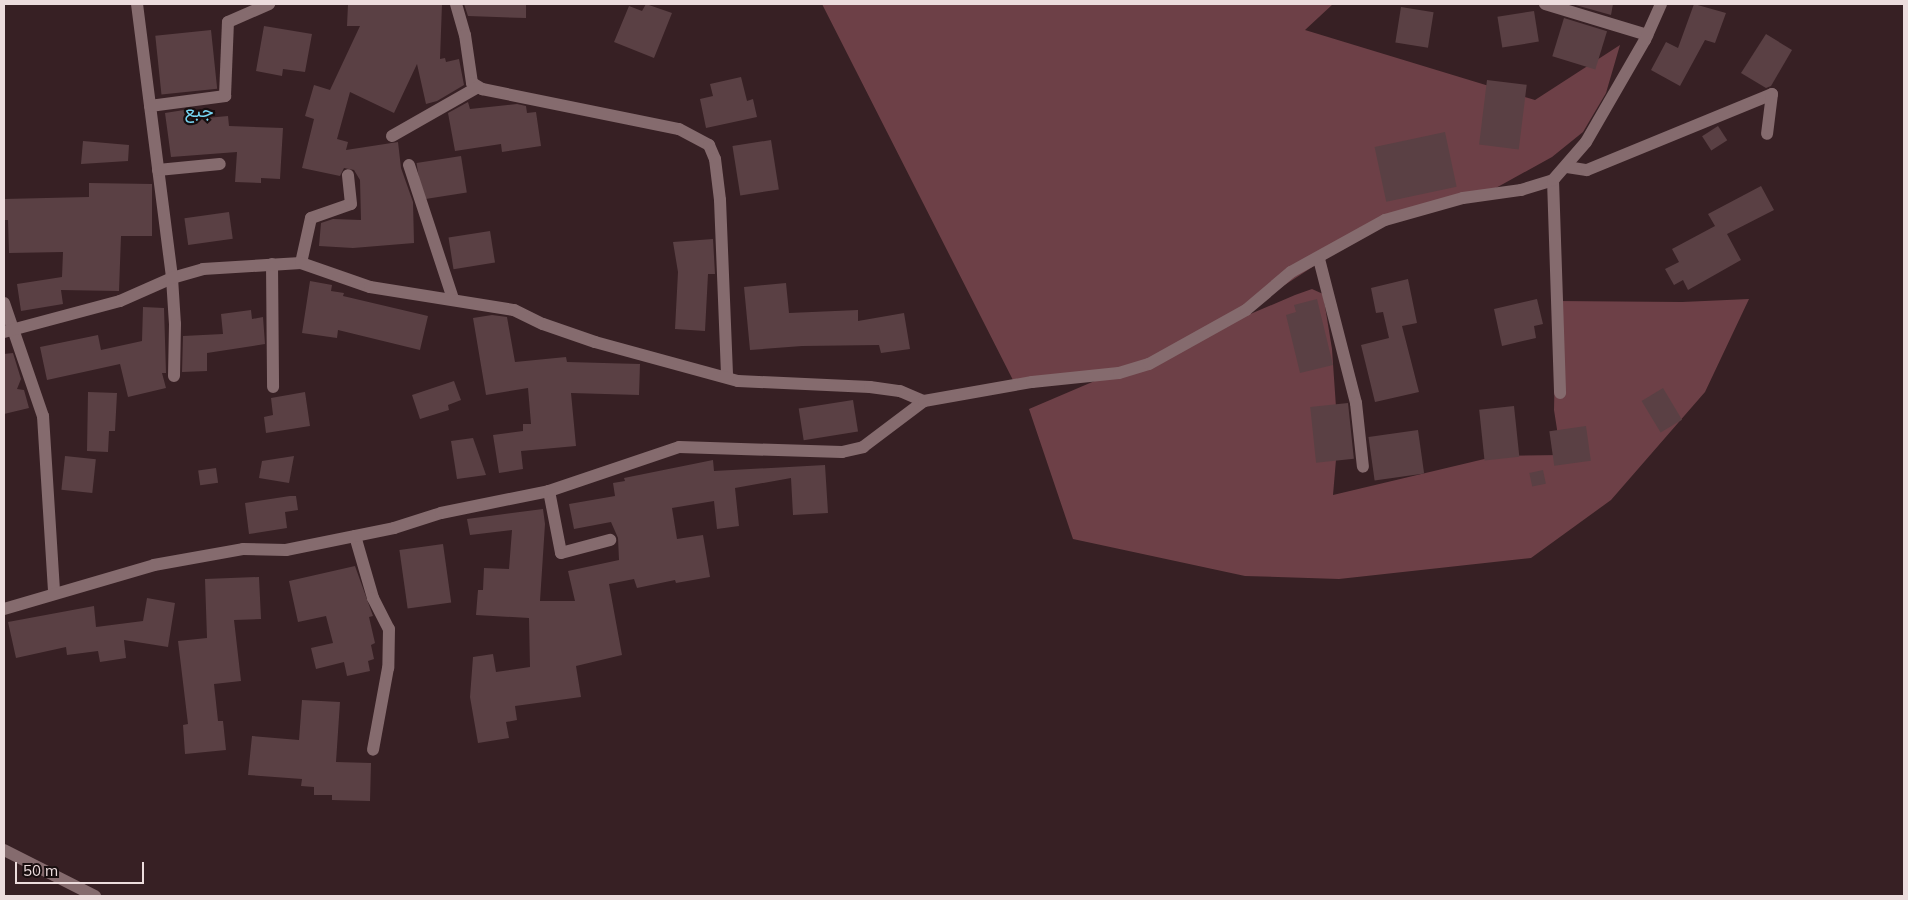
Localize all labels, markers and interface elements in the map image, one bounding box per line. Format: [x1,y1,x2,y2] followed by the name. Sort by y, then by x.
[184,100,214,122] district label: جبع
[18,852,146,884] scale bar
[23,861,58,880] text: 50 m

